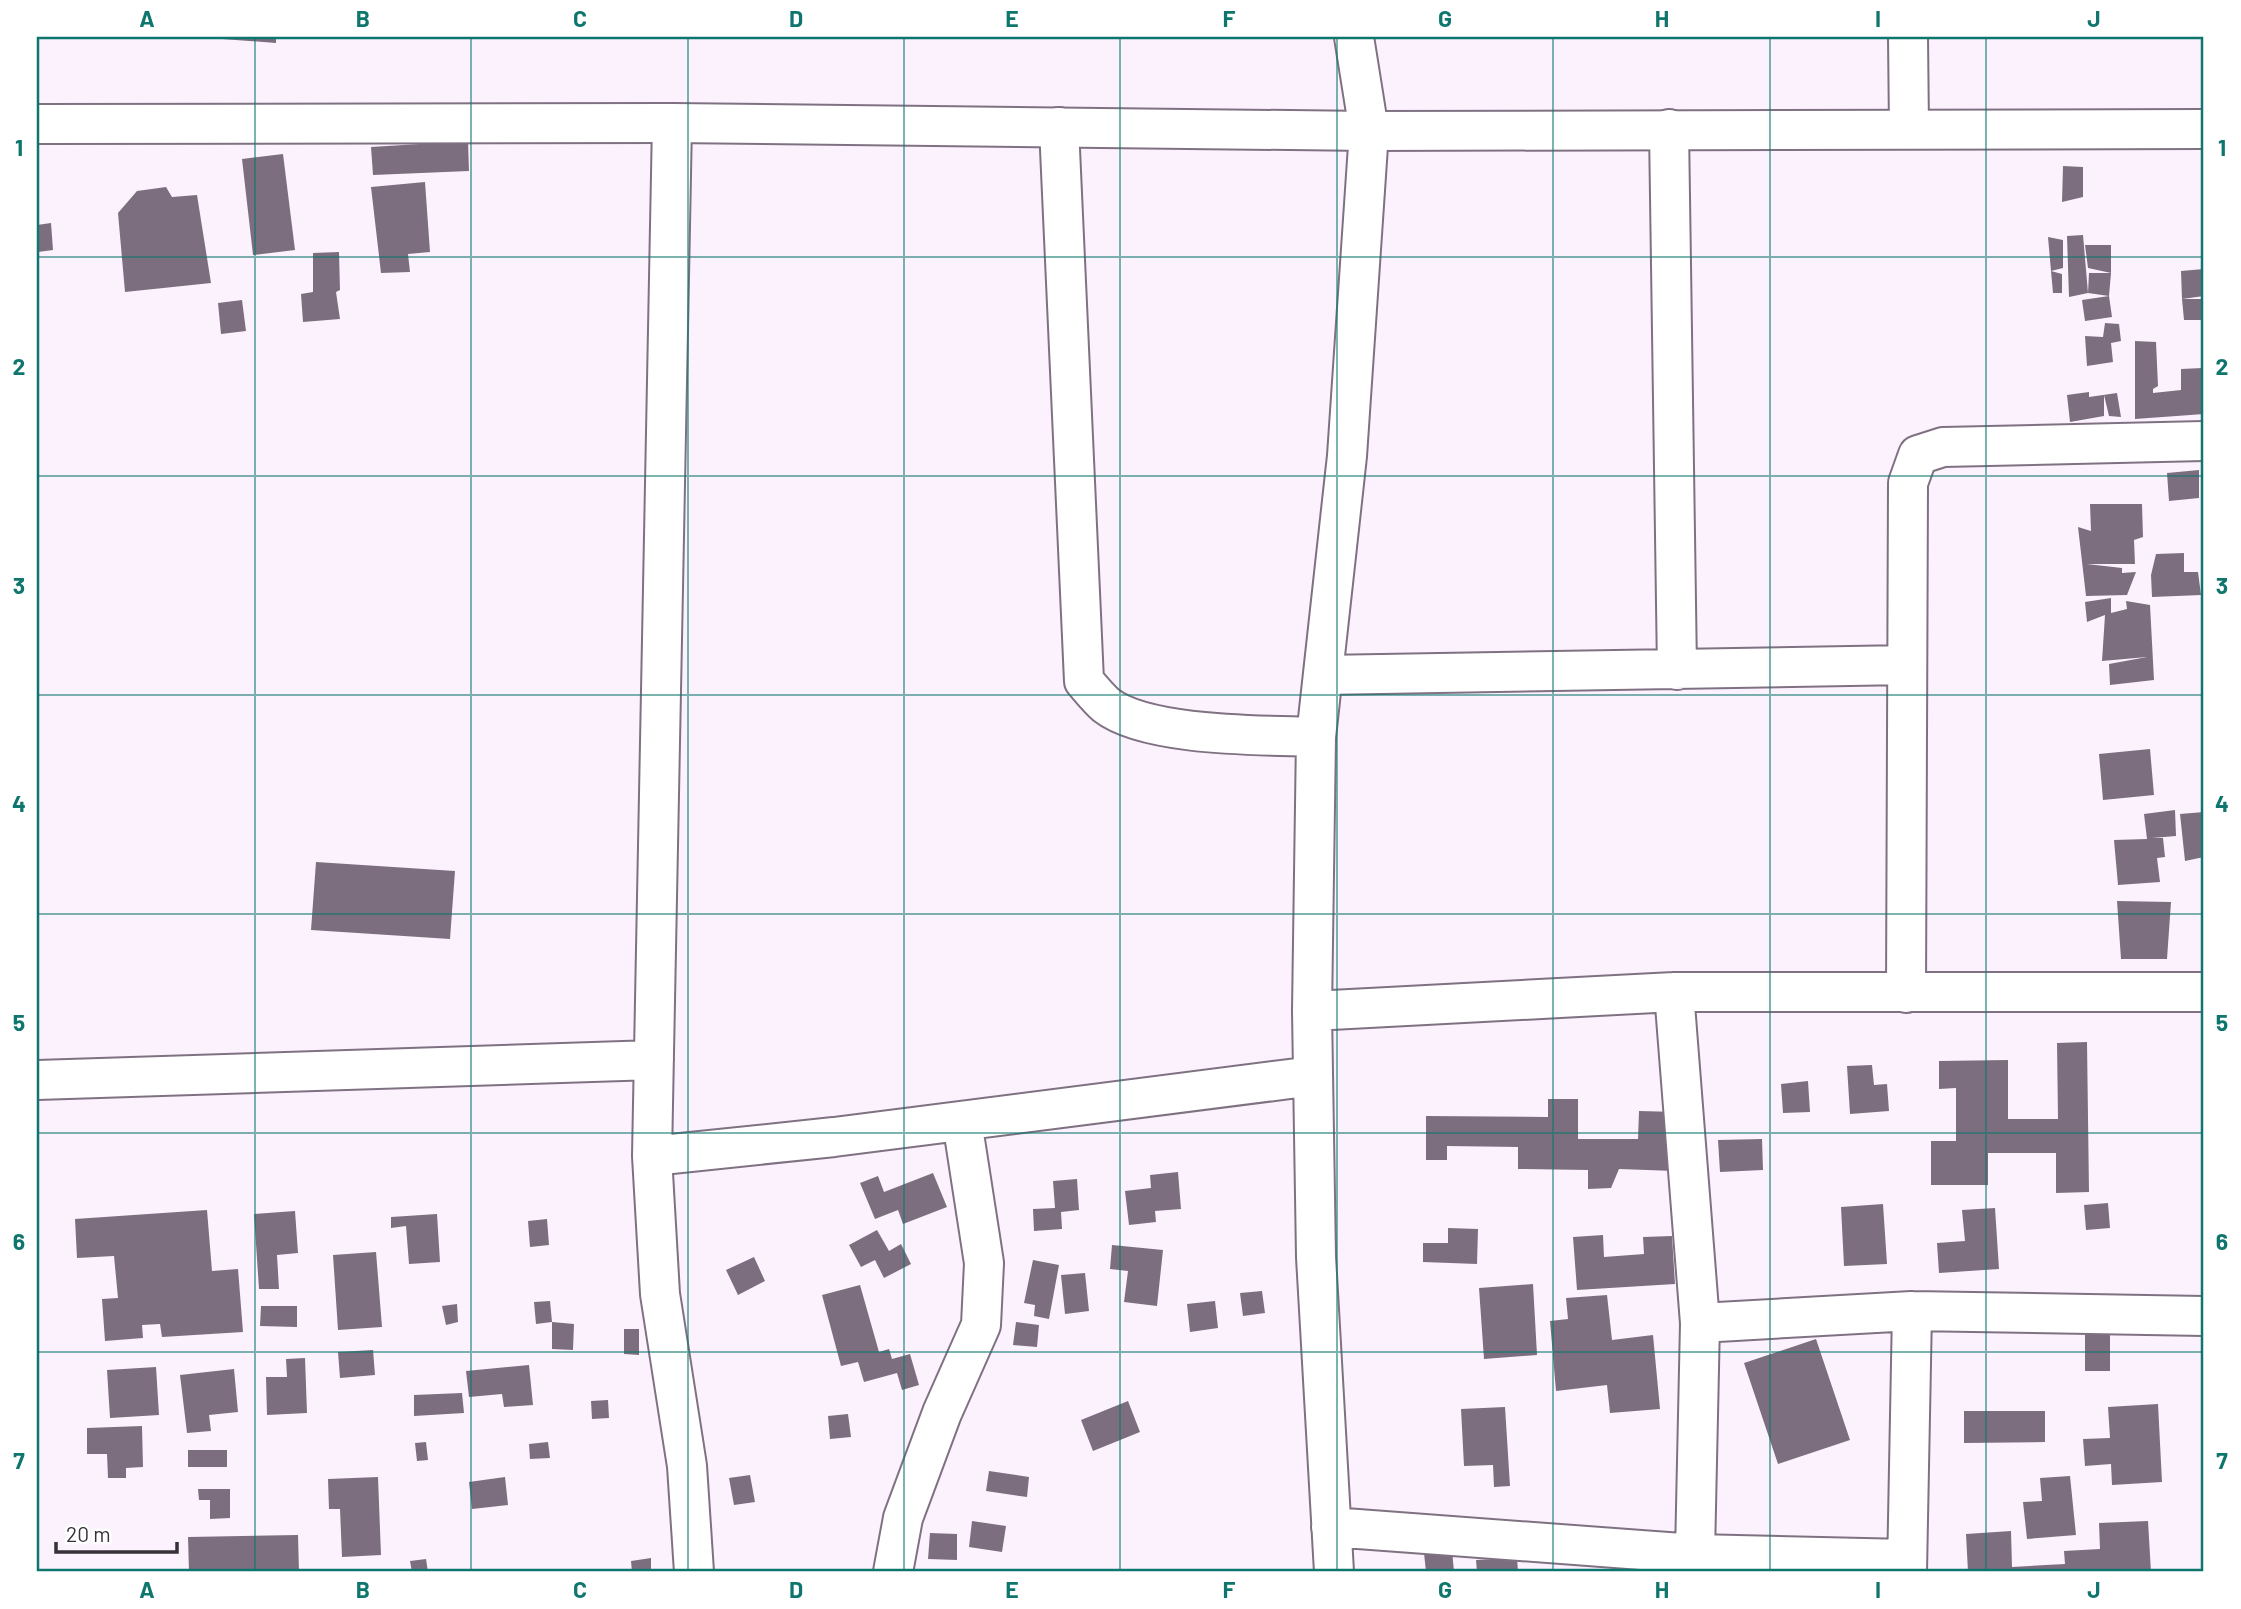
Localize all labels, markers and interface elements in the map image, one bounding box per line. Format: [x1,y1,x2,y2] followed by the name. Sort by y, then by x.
[139,4,155,32] text: A
[356,4,370,32] text: B
[573,4,587,32] text: C
[789,4,803,32] text: D
[1005,4,1019,32] text: E
[1223,4,1236,32] text: F
[1438,4,1452,32] text: G
[1655,4,1669,32] text: H
[1875,4,1881,32] text: I
[2087,4,2101,32] text: J
[15,133,23,161] text: 1
[2218,133,2226,161] text: 1
[13,352,25,380] text: 2
[2216,352,2228,380] text: 2
[13,571,25,599] text: 3
[2216,571,2228,599] text: 3
[12,789,26,817] text: 4
[2215,789,2229,817] text: 4
[13,1008,25,1036] text: 5
[2216,1008,2228,1036] text: 5
[13,1227,25,1255] text: 6
[2216,1227,2228,1255] text: 6
[13,1446,25,1474] text: 7
[2216,1446,2228,1474] text: 7
[56,1511,177,1555] scale bar
[66,1521,111,1546] text: 20 m
[139,1575,155,1603] text: A
[356,1575,370,1603] text: B
[573,1575,587,1603] text: C
[789,1575,803,1603] text: D
[1005,1575,1019,1603] text: E
[1223,1575,1236,1603] text: F
[1438,1575,1452,1603] text: G
[1655,1575,1669,1603] text: H
[1875,1575,1881,1603] text: I
[2087,1575,2101,1603] text: J

